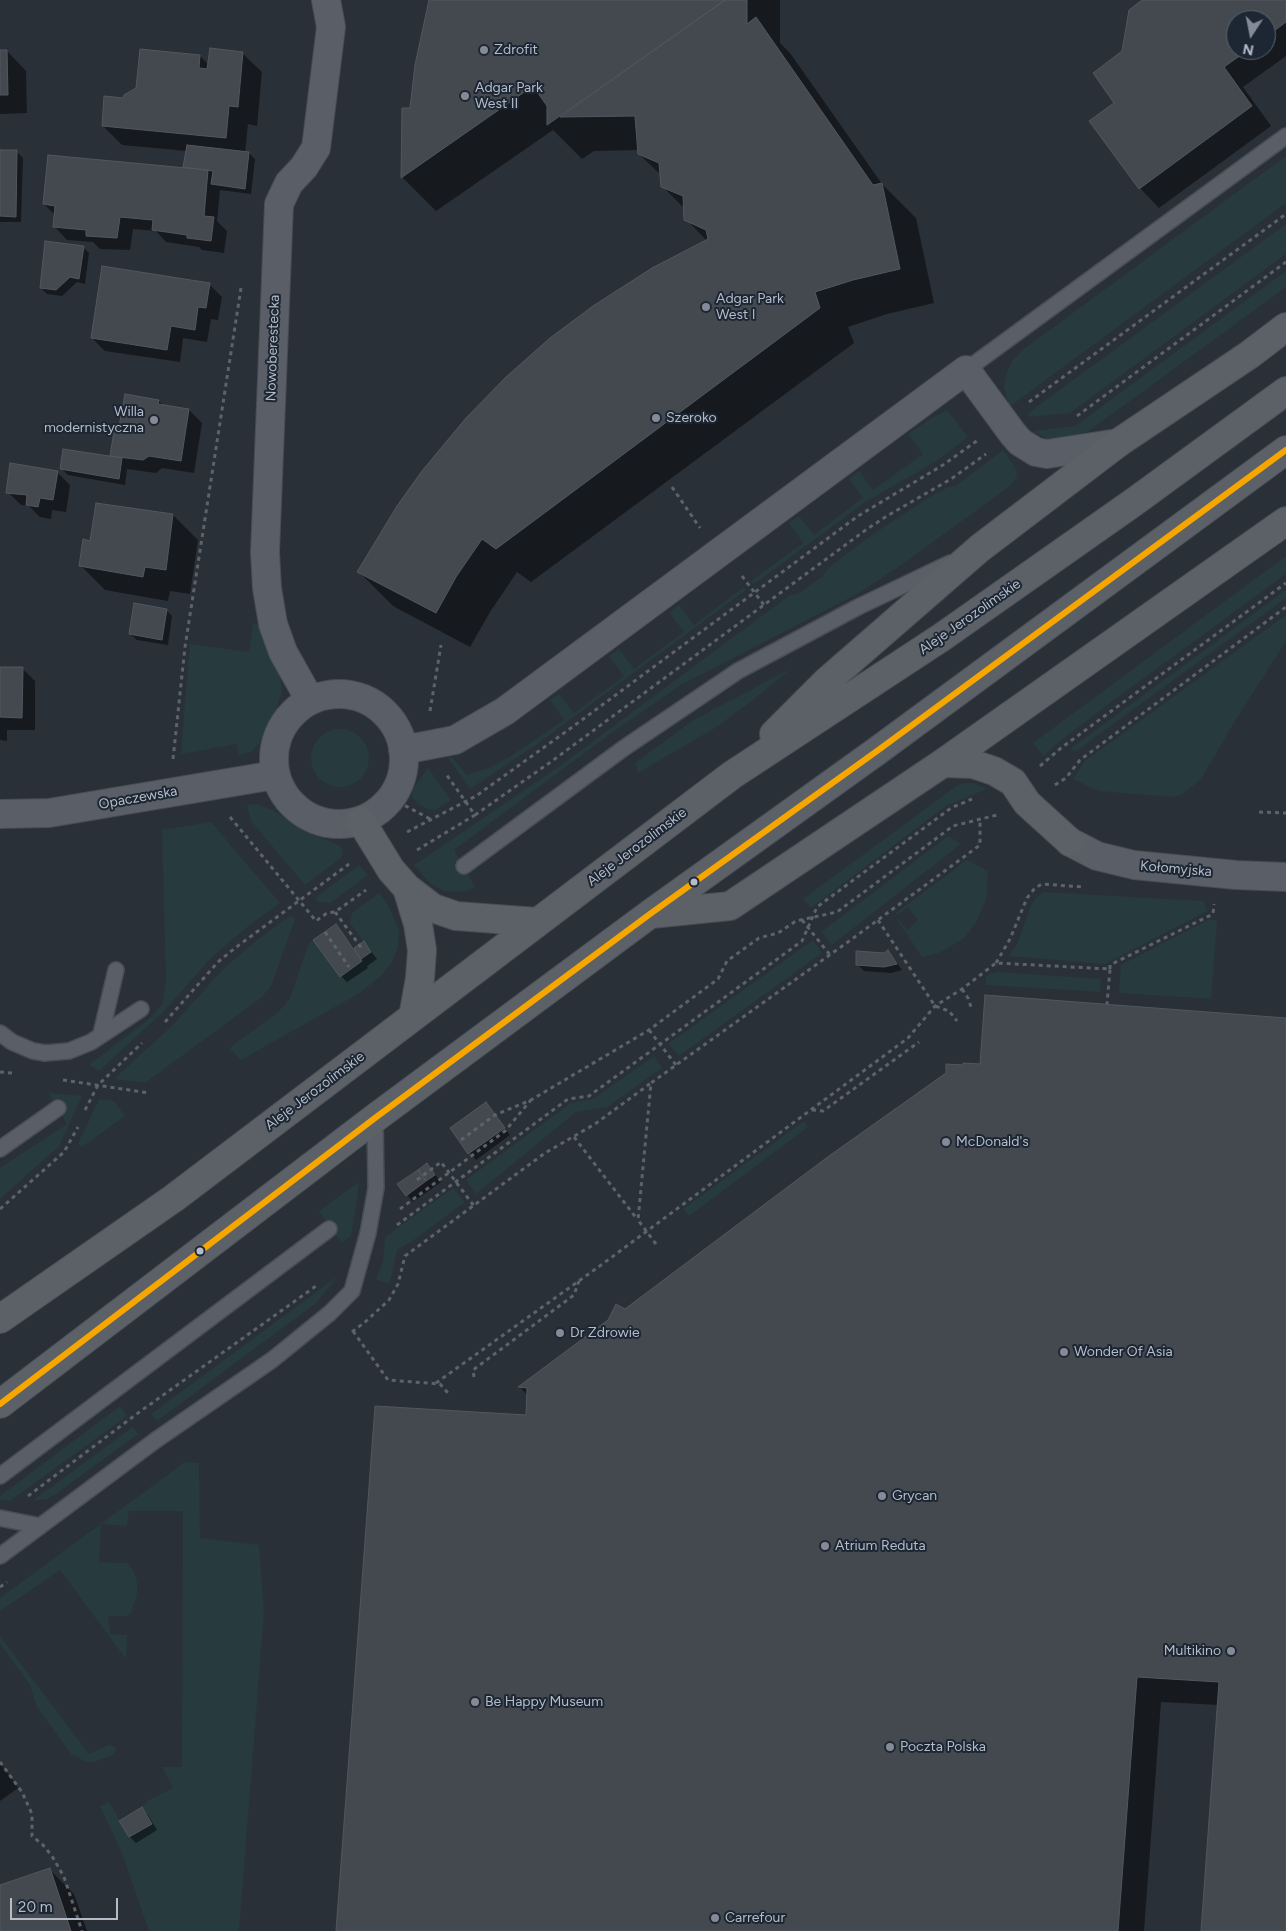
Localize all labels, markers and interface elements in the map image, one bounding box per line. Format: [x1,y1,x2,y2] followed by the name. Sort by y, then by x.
[1226,10,1276,60] north arrow
[1241,40,1255,59] text: N
[494,42,538,58] place label: Zdrofit
[478,44,490,56] marker: Zdrofit
[475,80,543,112] place label: Adgar Park West II
[459,90,471,102] marker: Adgar Park West II
[716,291,784,324] place label: Adgar Park West I
[263,294,283,402] street label: Nowoberestecka
[700,301,712,313] marker: Adgar Park West I
[44,404,144,437] place label: Willa modernistyczna
[666,410,717,426] place label: Szeroko
[650,412,662,424] marker: Szeroko
[148,414,160,426] marker: Willa modernistyczna
[916,576,1024,658] street label: Aleje Jerozolimskie
[97,783,179,813] street label: Opaczewska
[584,804,690,890] street label: Aleje Jerozolimskie
[1139,858,1213,880] street label: Kołomyjska
[689,877,699,887] unlabelled marker
[262,1048,368,1134] street label: Aleje Jerozolimskie
[956,1134,1029,1150] place label: McDonald's
[940,1136,952,1148] marker: McDonald's
[195,1246,205,1256] unlabelled marker
[570,1325,640,1341] place label: Dr Zdrowie
[554,1327,566,1339] marker: Dr Zdrowie
[1074,1344,1173,1360] place label: Wonder Of Asia
[1058,1346,1070,1358] marker: Wonder Of Asia
[892,1488,937,1504] place label: Grycan
[876,1490,888,1502] marker: Grycan
[835,1538,926,1554] place label: Atrium Reduta
[819,1540,831,1552] marker: Atrium Reduta
[1164,1643,1221,1659] place label: Multikino
[1225,1645,1237,1657] marker: Multikino
[485,1694,603,1710] place label: Be Happy Museum
[469,1696,481,1708] marker: Be Happy Museum
[900,1739,986,1755] place label: Poczta Polska
[884,1741,896,1753] marker: Poczta Polska
[12,1888,120,1920] scale bar
[18,1898,52,1916] text: 20 m
[725,1910,785,1926] place label: Carrefour
[709,1912,721,1924] marker: Carrefour

